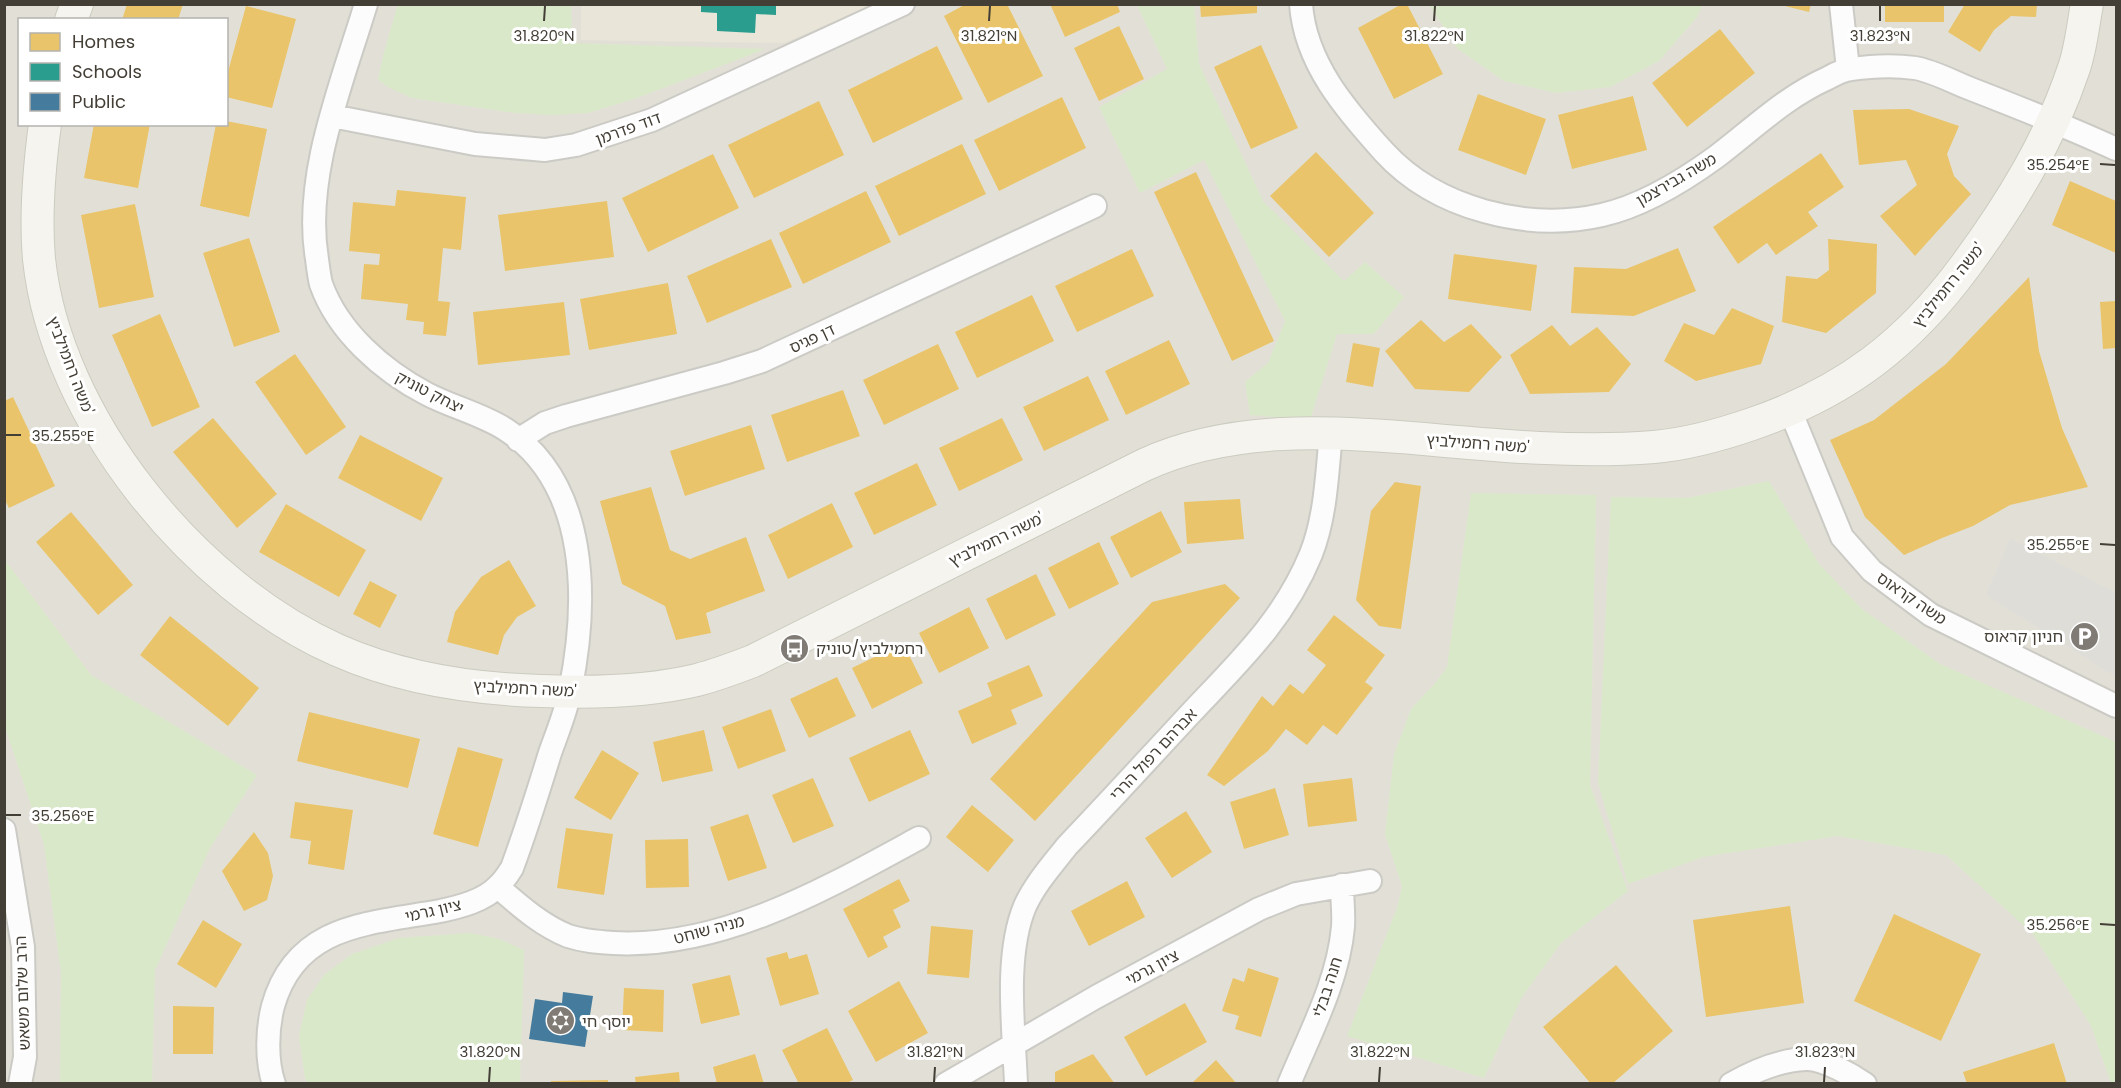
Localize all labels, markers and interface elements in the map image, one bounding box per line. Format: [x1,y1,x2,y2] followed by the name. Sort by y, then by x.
[18,18,228,126] legend
[514,25,575,46] text: 31.820°N
[961,25,1017,46] text: 31.821°N
[1404,25,1464,46] text: 31.822°N
[1850,25,1910,46] text: 31.823°N
[72,29,135,54] text: Homes
[72,59,142,84] text: Schools
[72,89,126,114] text: Public
[592,106,664,151] street label: דוד פדרמן
[1632,147,1721,212] street label: משה גבירצמן
[2027,154,2089,175] text: 35.254°E
[1907,238,1990,333] street label: משה רחמילביץ'
[41,313,100,418] street label: משה רחמילביץ'
[786,318,839,359] street label: דן פגיס
[392,365,468,420] street label: יצחק טוניק
[32,425,94,446] text: 35.255°E
[1426,428,1530,459] street label: משה רחמילביץ'
[945,506,1048,572] street label: משה רחמילביץ'
[2027,534,2089,555] text: 35.255°E
[1872,566,1951,630] street label: משה קראוס
[2068,620,2100,652] parking icon: חניון קראוס
[1984,625,2063,648] place label: חניון קראוס
[779,632,811,664] bus stop icon: רחמילביץ/טוניק
[816,637,923,660] place label: רחמילביץ/טוניק
[473,674,577,703] street label: משה רחמילביץ'
[1104,703,1202,806] street label: אברהם רפול הררי
[32,805,94,826] text: 35.256°E
[403,893,464,928] street label: ציון גרמי
[671,909,747,950] street label: מניה שוחט
[2027,914,2089,935] text: 35.256°E
[9,935,36,1051] street label: הרב שלום משאש
[1122,944,1183,991] street label: ציון גרמי
[1307,954,1348,1020] street label: חנה בבלי
[545,1005,577,1037] synagogue icon: יוסף חי
[582,1010,631,1033] place label: יוסף חי
[460,1041,521,1062] text: 31.820°N
[907,1041,963,1062] text: 31.821°N
[1350,1041,1410,1062] text: 31.822°N
[1795,1041,1855,1062] text: 31.823°N

